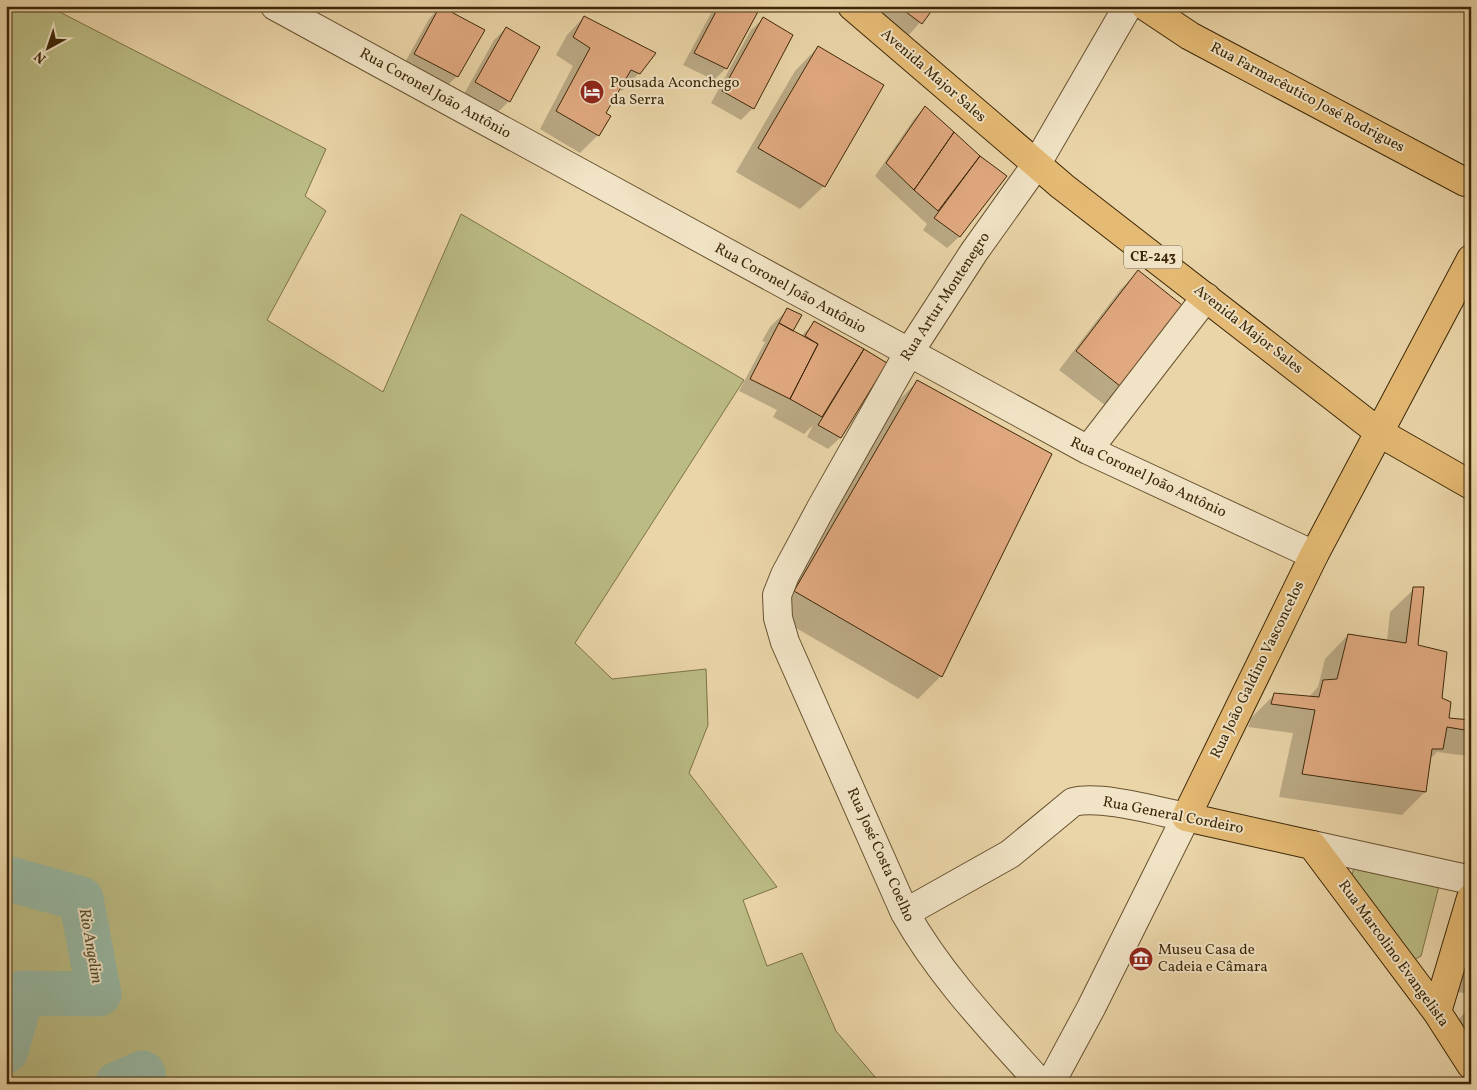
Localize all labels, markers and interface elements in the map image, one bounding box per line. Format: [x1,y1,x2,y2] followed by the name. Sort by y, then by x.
[22,22,72,72] north arrow
[876,24,990,128] street label: Avenida Major Sales
[1206,38,1408,158] street label: Rua Farmacêutico José Rodrigues
[355,44,515,144] street label: Rua Coronel João Antônio
[31,46,51,67] text: N
[610,73,740,111] place label: Pousada Aconchego da Serra
[579,79,605,105] hotel icon: Pousada Aconchego da Serra
[896,228,996,366] street label: Rua Artur Montenegro
[710,239,870,339] street label: Rua Coronel João Antônio
[1124,246,1182,268] road number: CE-243
[1189,281,1307,379] street label: Avenida Major Sales
[1066,433,1230,523] street label: Rua Coronel João Antônio
[1206,578,1310,762] street label: Rua João Galdino Vasconcelos
[841,785,919,925] street label: Rua José Costa Coelho
[1101,792,1245,840] street label: Rua General Cordeiro
[1333,876,1453,1032] street label: Rua Marcolino Evangelista
[73,907,107,985] water label: Rio Angelim
[1158,940,1268,978] place label: Museu Casa de Cadeia e Câmara
[1128,946,1154,972] museum icon: Museu Casa de Cadeia e Câmara

